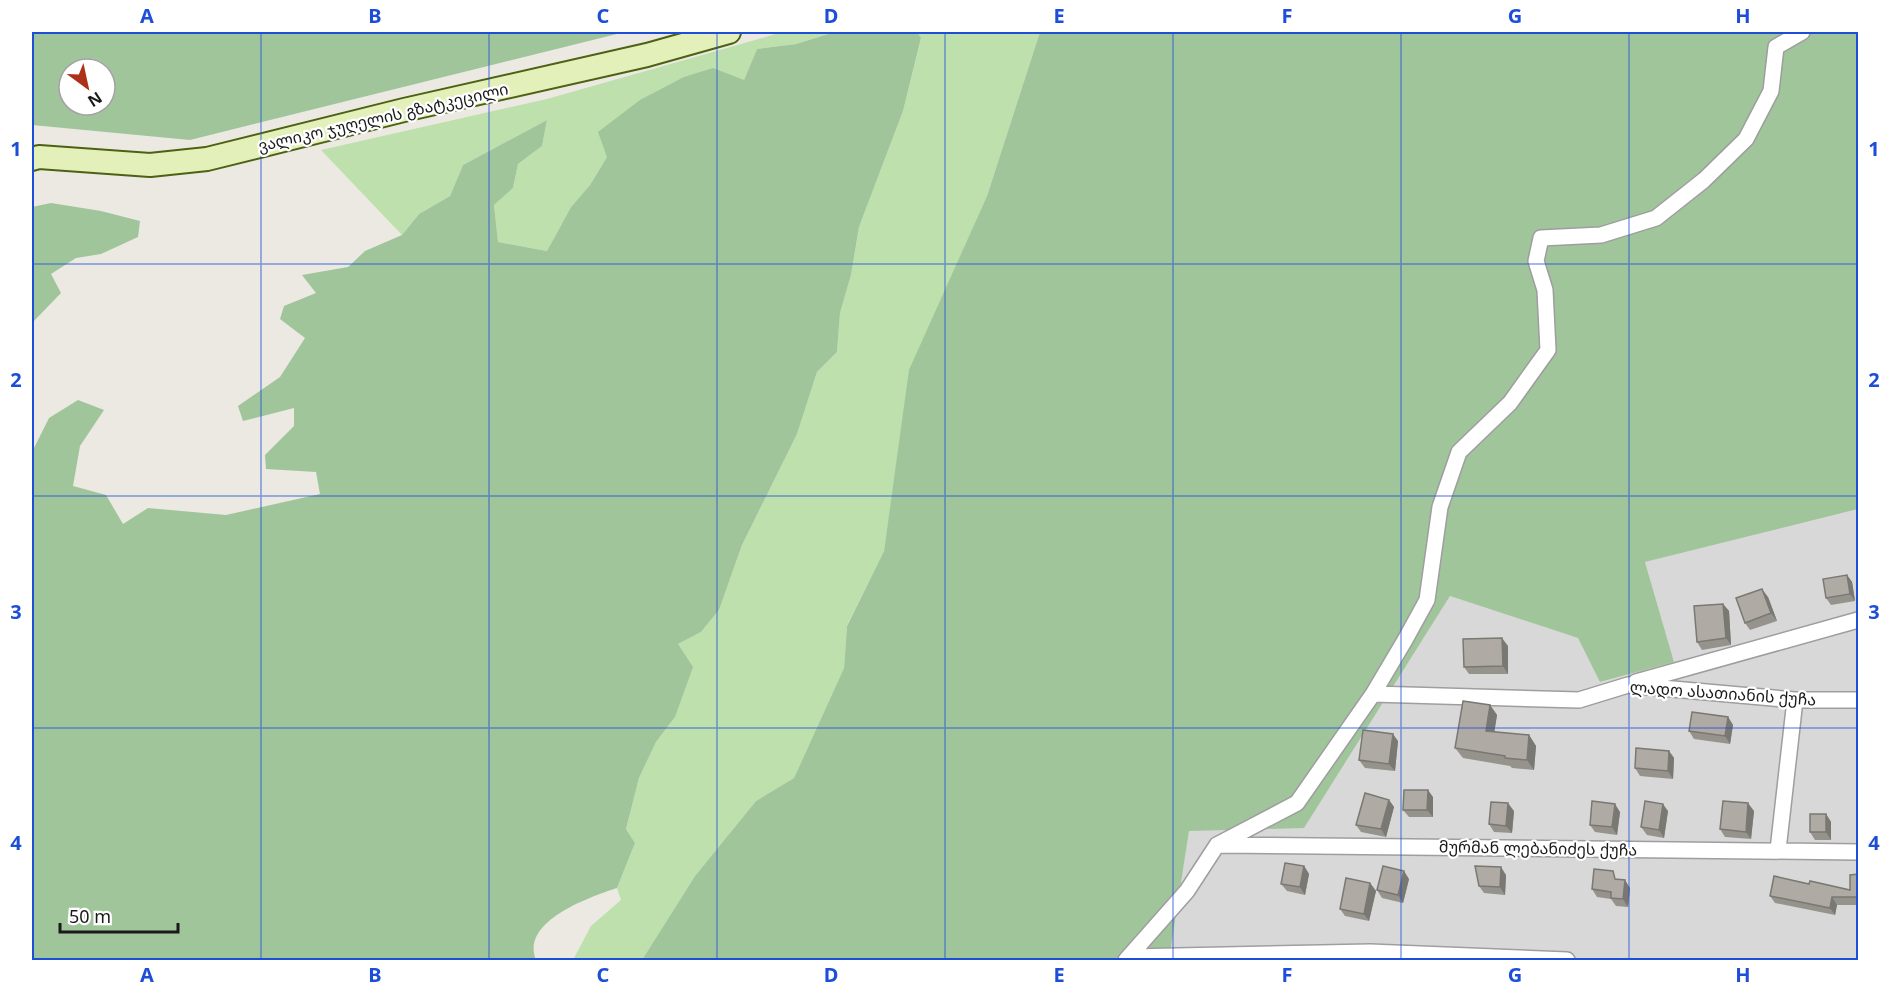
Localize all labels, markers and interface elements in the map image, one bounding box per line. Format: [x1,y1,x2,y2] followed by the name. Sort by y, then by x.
[140,2,154,29] text: A
[368,2,382,29] text: B
[597,2,610,29] text: C
[824,2,838,29] text: D
[1053,2,1065,29] text: E
[1282,2,1292,29] text: F
[1508,2,1522,29] text: G
[1735,2,1751,29] text: H
[57,57,117,117] north arrow
[256,77,510,157] street label: ვალიკო ჯუღელის გზატკეცილი
[84,87,107,112] text: N
[10,135,22,162] text: 1
[1868,135,1880,162] text: 1
[10,366,22,393] text: 2
[1868,366,1880,393] text: 2
[10,598,22,625] text: 3
[1868,598,1880,625] text: 3
[1629,676,1817,710] street label: ლადო ასათიანის ქუჩა
[10,829,22,856] text: 4
[1868,829,1880,856] text: 4
[1439,835,1637,861] street label: მურმან ლებანიძეს ქუჩა
[60,896,178,934] scale bar
[69,904,111,928] text: 50 m
[140,961,154,988] text: A
[368,961,382,988] text: B
[597,961,610,988] text: C
[824,961,838,988] text: D
[1053,961,1065,988] text: E
[1282,961,1292,988] text: F
[1508,961,1522,988] text: G
[1735,961,1751,988] text: H

